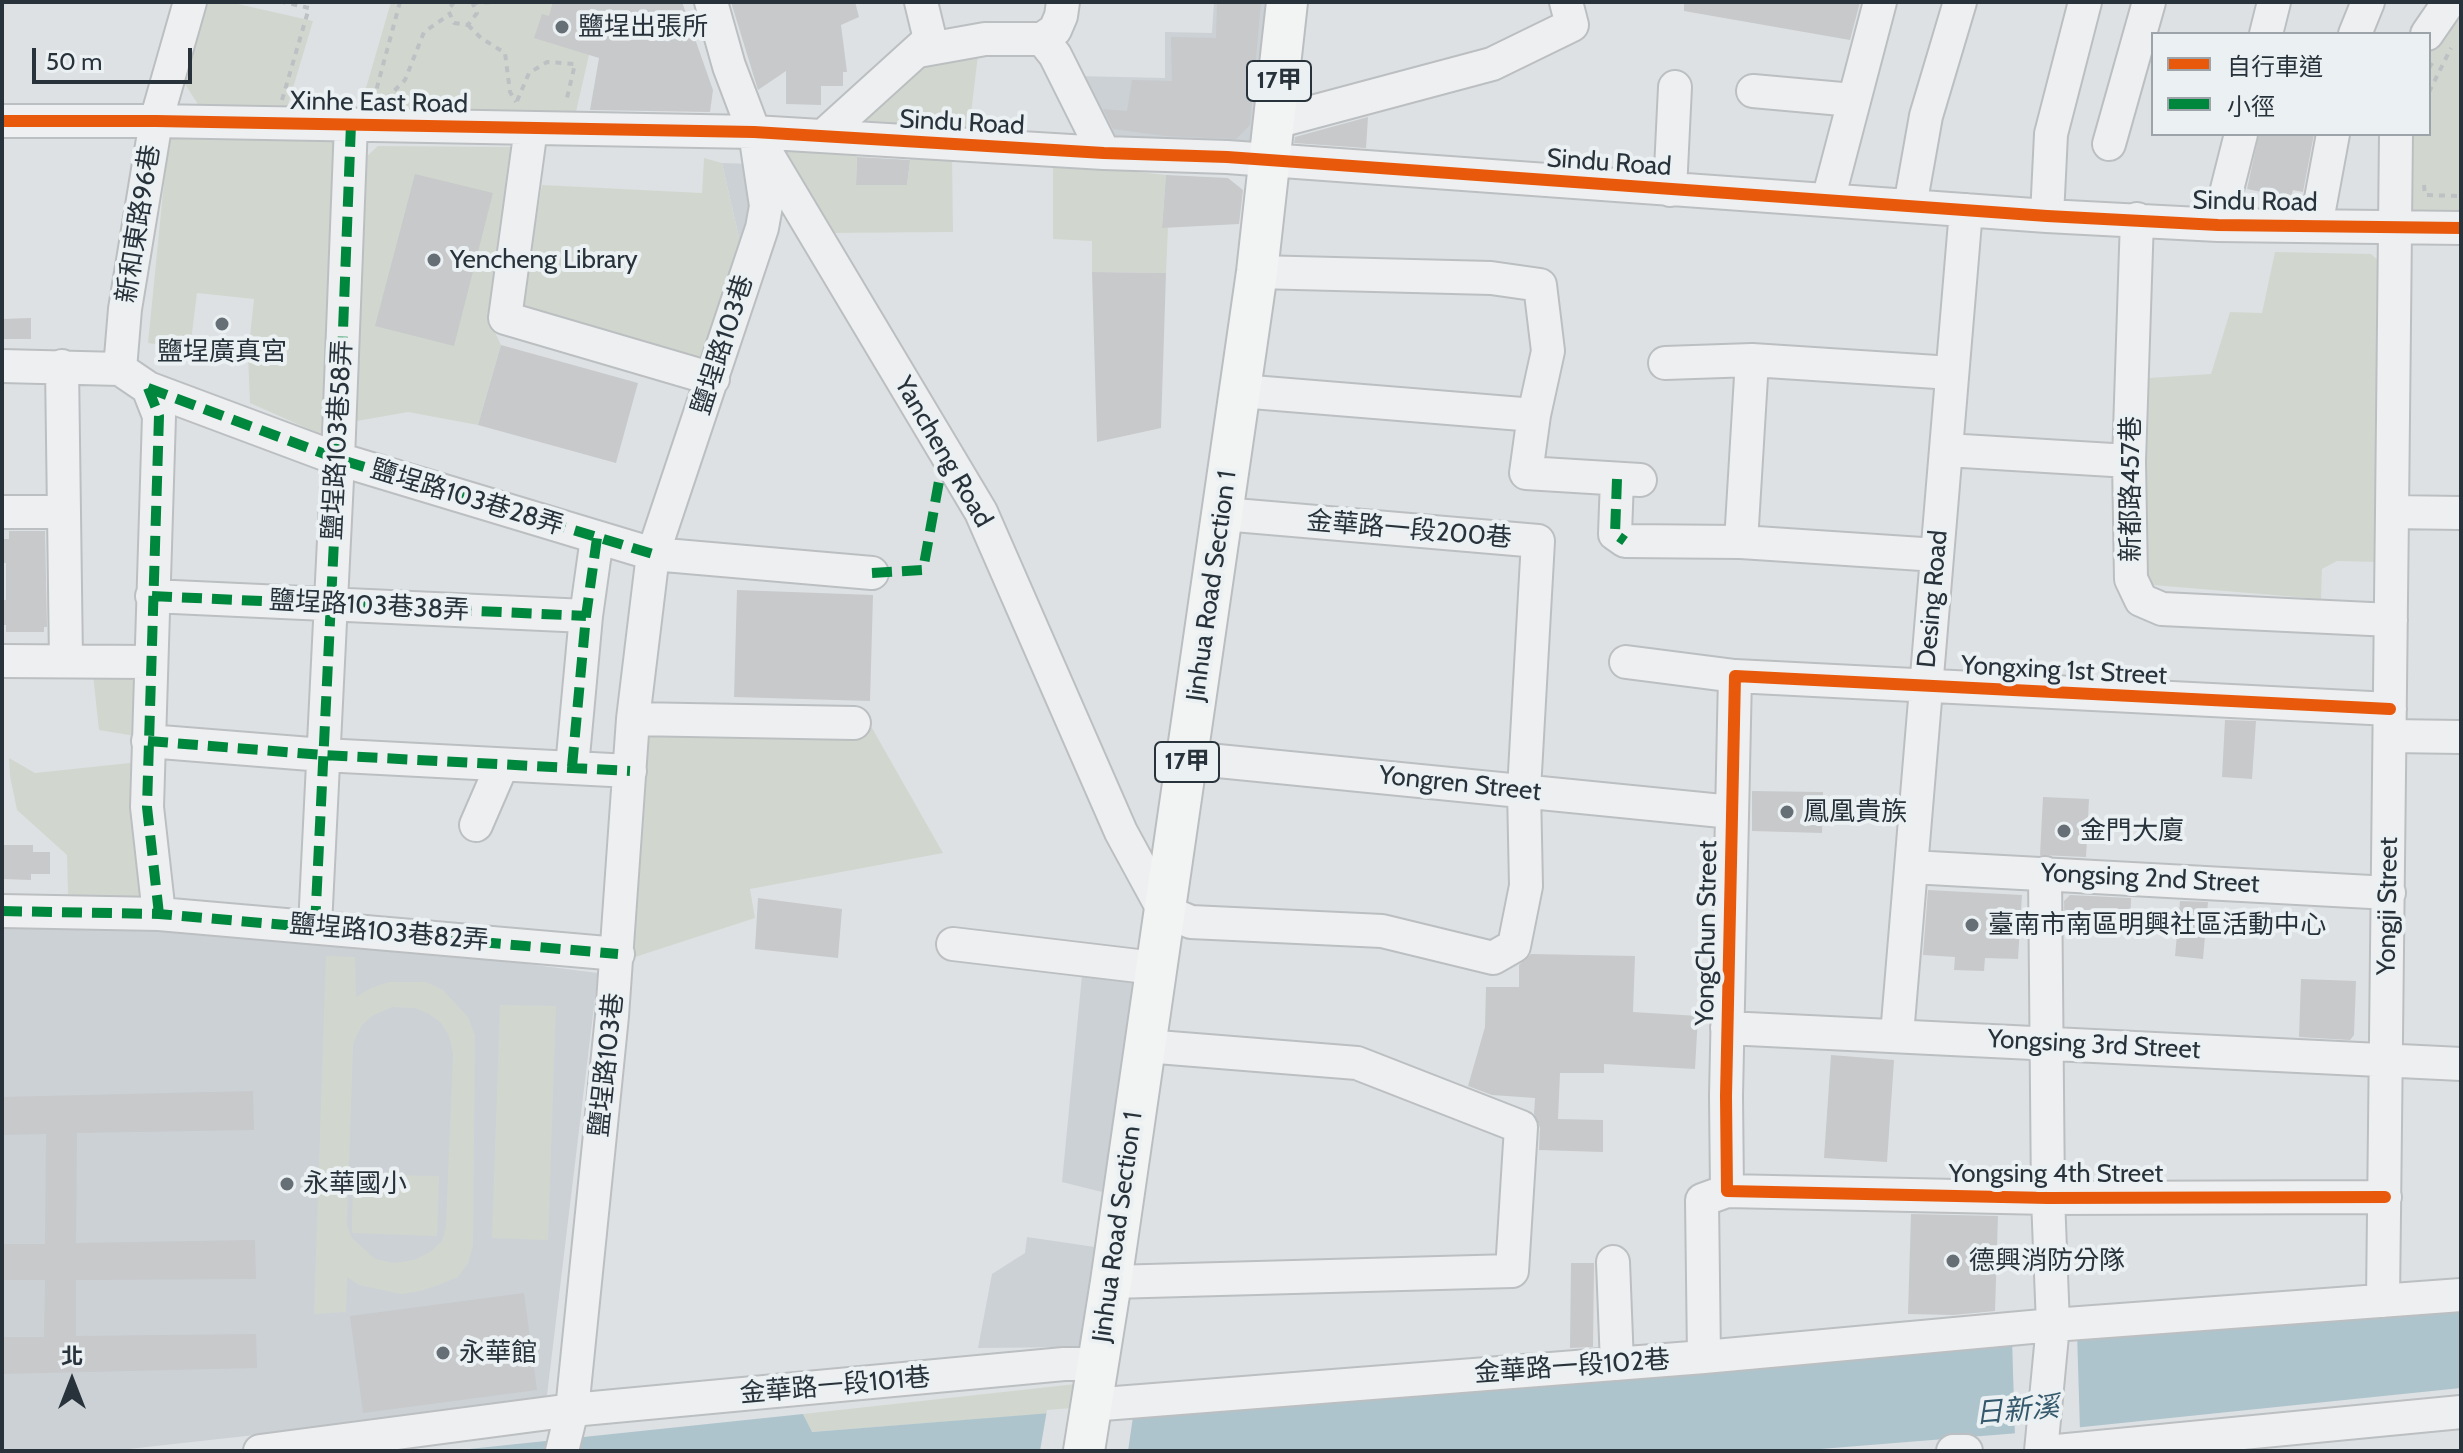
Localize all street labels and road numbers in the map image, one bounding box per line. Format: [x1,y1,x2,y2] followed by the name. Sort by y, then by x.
[1247,61,1311,101] road number: 17甲
[290,86,468,120] street label: Xinhe East Road
[899,104,1025,142] street label: Sindu Road
[111,143,167,305] street label: 新和東路96巷
[1545,143,1673,183] street label: Sindu Road
[2192,185,2318,219] street label: Sindu Road
[686,271,760,419] street label: 鹽埕路103巷
[317,339,359,541] street label: 鹽埕路103巷58弄
[887,371,999,533] street label: Yancheng Road
[2115,416,2147,562] street label: 新都路457巷
[367,454,567,542] street label: 鹽埕路103巷28弄
[1180,469,1244,703] street label: Jinhua Road Section 1
[1305,505,1513,555] street label: 金華路一段200巷
[1911,529,1955,669] street label: Desing Road
[268,585,470,627] street label: 鹽埕路103巷38弄
[1960,650,2168,692] street label: Yongxing 1st Street
[1155,742,1219,782] road number: 17甲
[1377,760,1543,808] street label: Yongren Street
[2371,836,2405,976] street label: Yongji Street
[1690,840,1724,1026] street label: YongChun Street
[2040,858,2260,900] street label: Yongsing 2nd Street
[288,909,490,957] street label: 鹽埕路103巷82弄
[584,991,630,1139] street label: 鹽埕路103巷
[1987,1024,2201,1066] street label: Yongsing 3rd Street
[1086,1110,1150,1344] street label: Jinhua Road Section 1
[1949,1158,2163,1190] street label: Yongsing 4th Street
[1473,1345,1671,1389] street label: 金華路一段102巷
[738,1362,932,1410] street label: 金華路一段101巷

